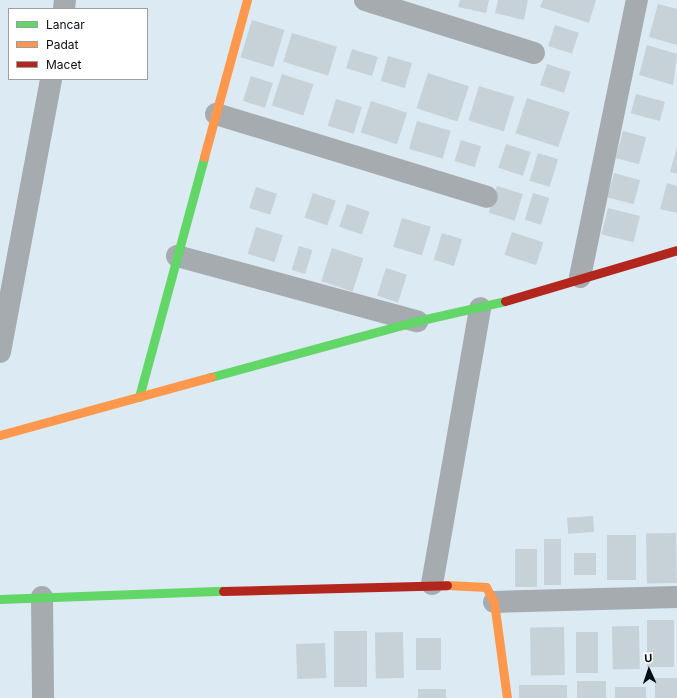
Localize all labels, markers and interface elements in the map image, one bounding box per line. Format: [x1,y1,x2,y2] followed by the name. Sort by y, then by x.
[8,8,148,80] legend
[46,17,85,32] text: Lancar
[46,37,78,52] text: Padat
[46,57,81,72] text: Macet
[629,650,669,690] north arrow
[644,651,653,665] text: U

